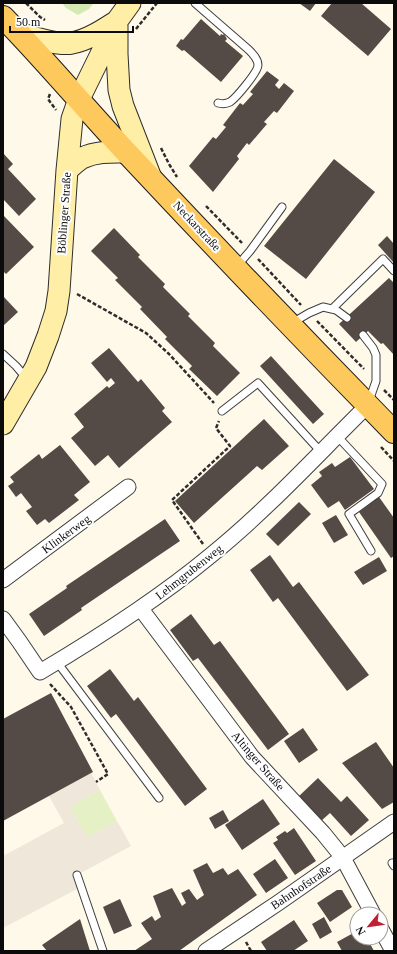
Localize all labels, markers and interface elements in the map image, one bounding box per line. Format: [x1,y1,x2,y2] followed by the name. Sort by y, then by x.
[10,8,133,34] scale bar
[16,15,41,29] text: 50 m
[54,172,74,254] street label: Böblinger Straße
[170,198,224,254] street label: Neckarstraße
[39,512,93,556] street label: Klinkerweg
[153,541,225,603] street label: Lehmgrubenweg
[229,729,287,793] street label: Altinger Straße
[268,862,334,912] street label: Bahnhofstraße
[349,906,389,946] north arrow
[353,924,367,937] text: N

